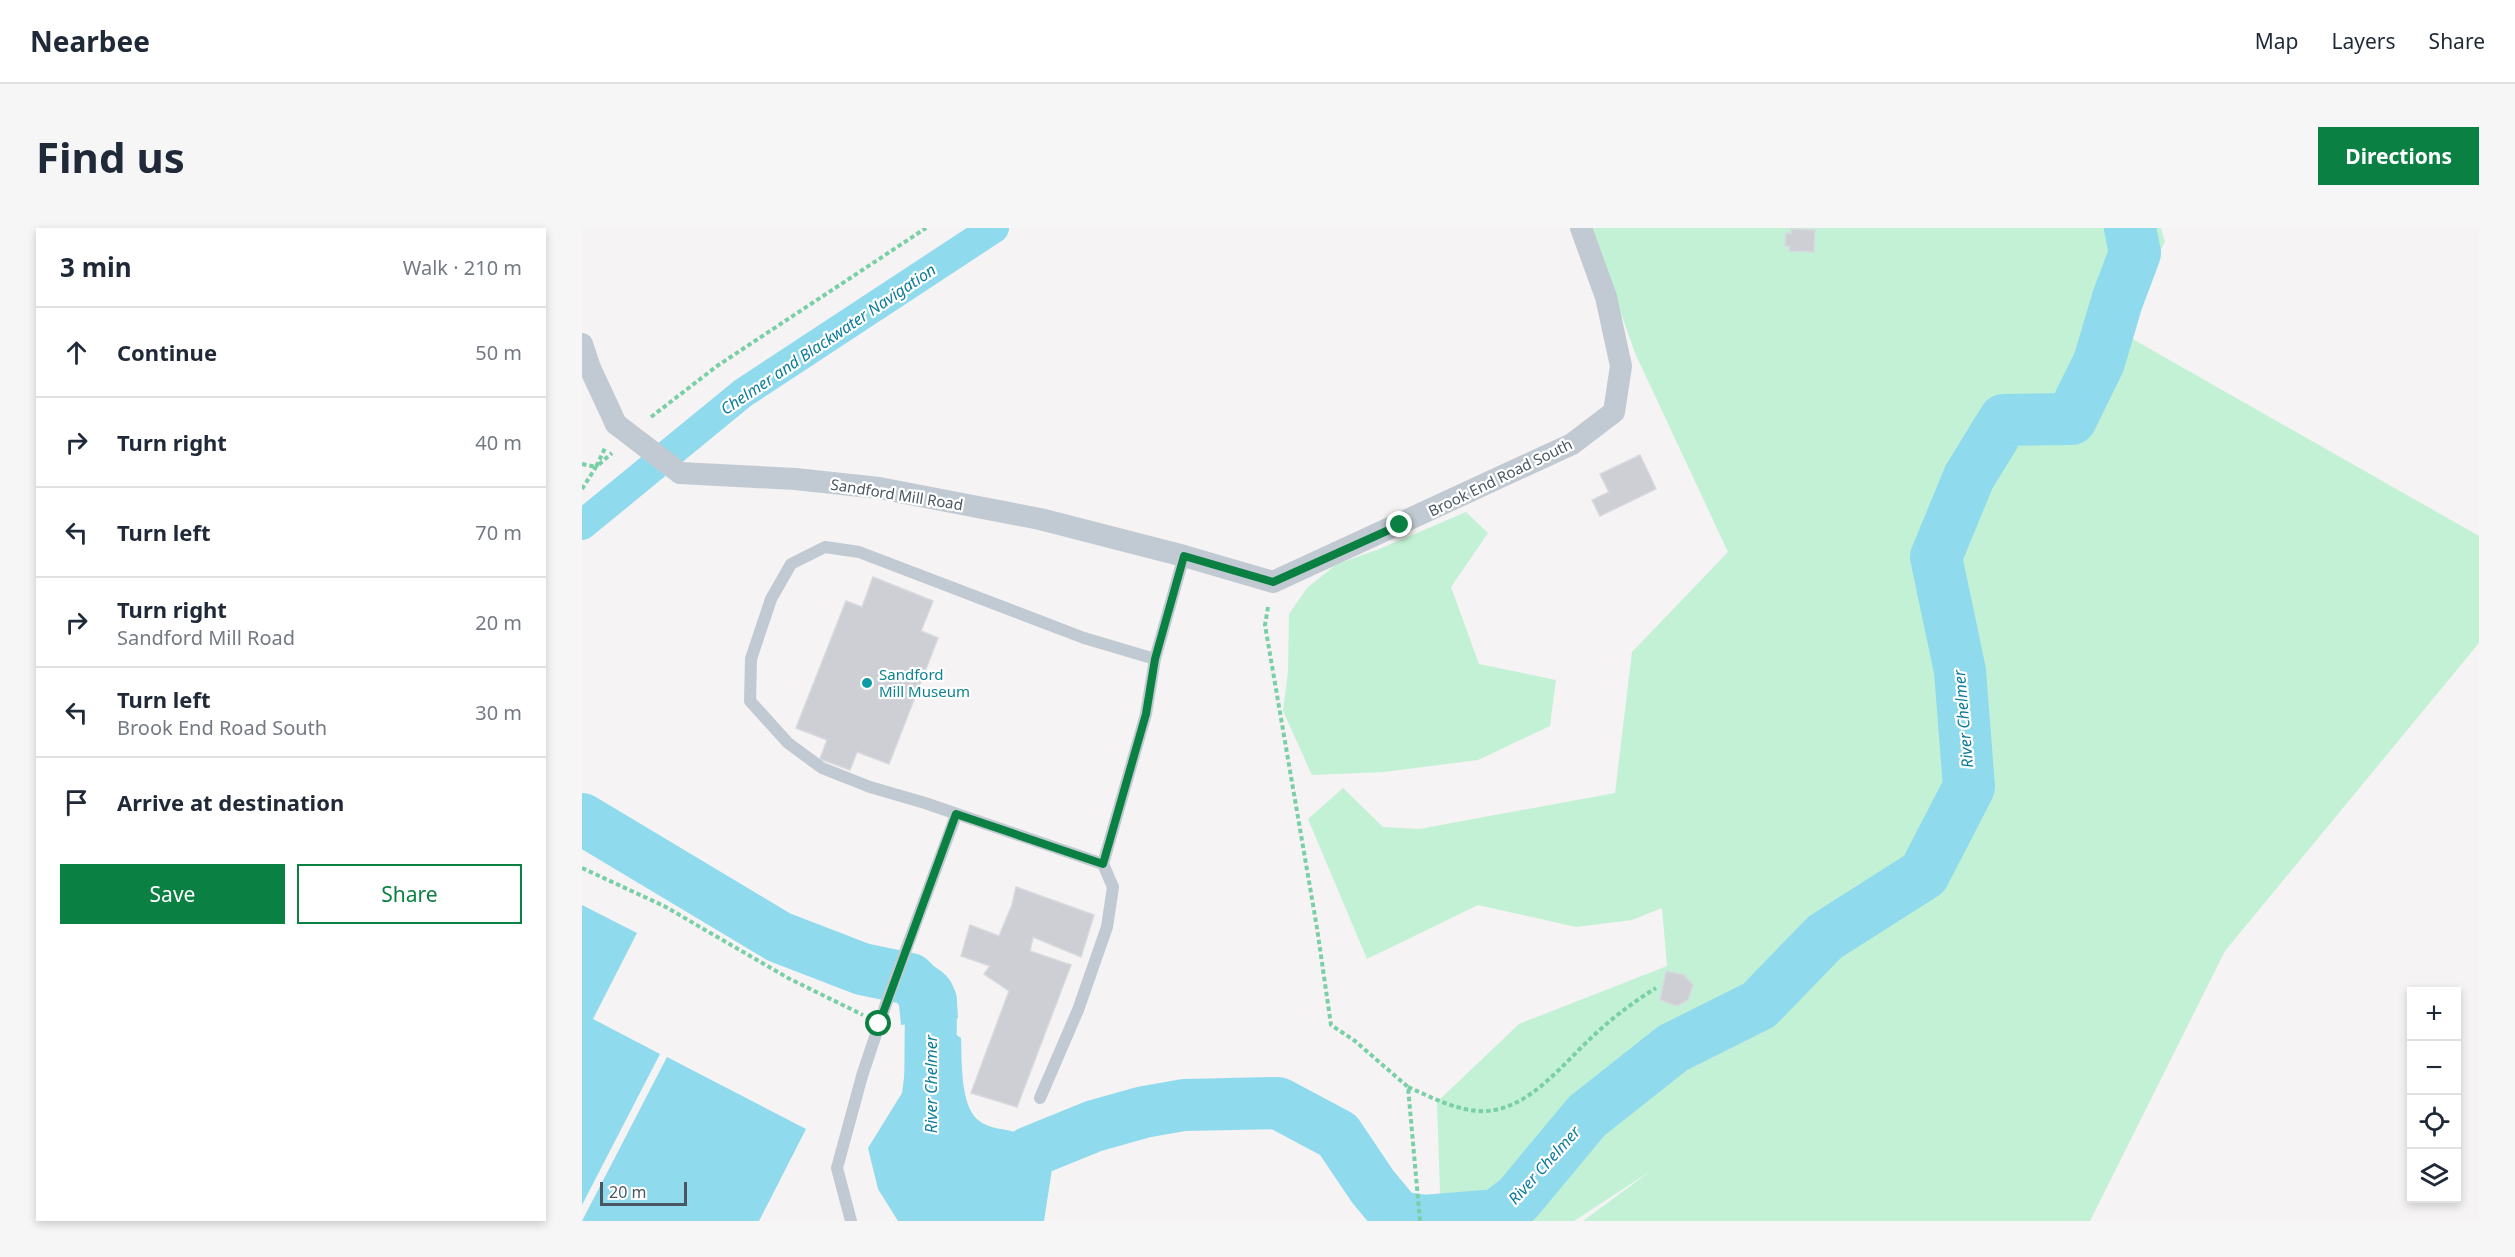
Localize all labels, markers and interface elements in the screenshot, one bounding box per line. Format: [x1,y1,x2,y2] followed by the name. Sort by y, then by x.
[30,22,150,60] text: Nearbee
[2255,27,2299,55] text: Map
[2332,27,2396,55] text: Layers
[2429,27,2485,55] text: Share
[2318,127,2479,185] button: Directions
[36,128,185,185] text: Find us
[60,249,132,285] text: 3 min
[403,254,522,281] text: Walk · 210 m
[716,258,940,420] water label: Chelmer and Blackwater Navigation
[60,336,93,369] icon: ahead
[117,337,217,367] text: Continue
[475,339,522,366] text: 50 m
[60,426,93,459] icon: right
[117,427,227,457] text: Turn right
[475,429,522,456] text: 40 m
[1425,433,1575,521] street label: Brook End Road South
[829,474,965,514] street label: Sandford Mill Road
[1386,511,1412,537] route end
[60,516,93,549] icon: left
[117,517,211,547] text: Turn left
[475,519,522,546] text: 70 m
[117,594,227,624] text: Turn right
[60,606,93,639] icon: right
[475,609,522,636] text: 20 m
[117,624,295,651] text: Sandford Mill Road
[879,664,970,701] place label: Sandford Mill Museum
[1948,668,1978,769] water label: River Chelmer
[860,676,874,690] marker: Sandford Mill Museum
[117,684,211,714] text: Turn left
[60,696,93,729] icon: left
[475,699,522,726] text: 30 m
[117,714,327,741] text: Brook End Road South
[60,786,93,819] icon: arrive
[117,787,344,817] text: Arrive at destination
[60,864,285,924] button: Save
[297,864,522,924] button: Share
[2407,987,2461,1203] map controls
[2407,987,2461,1041] button: +
[865,1010,891,1036] route start
[920,1034,942,1133] water label: River Chelmer
[2407,1041,2461,1095] button: −
[2407,1095,2461,1149] button: locate
[1503,1121,1586,1209] water label: River Chelmer
[2407,1149,2461,1203] button: layers
[600,1179,687,1206] scale bar
[609,1181,646,1203] text: 20 m

